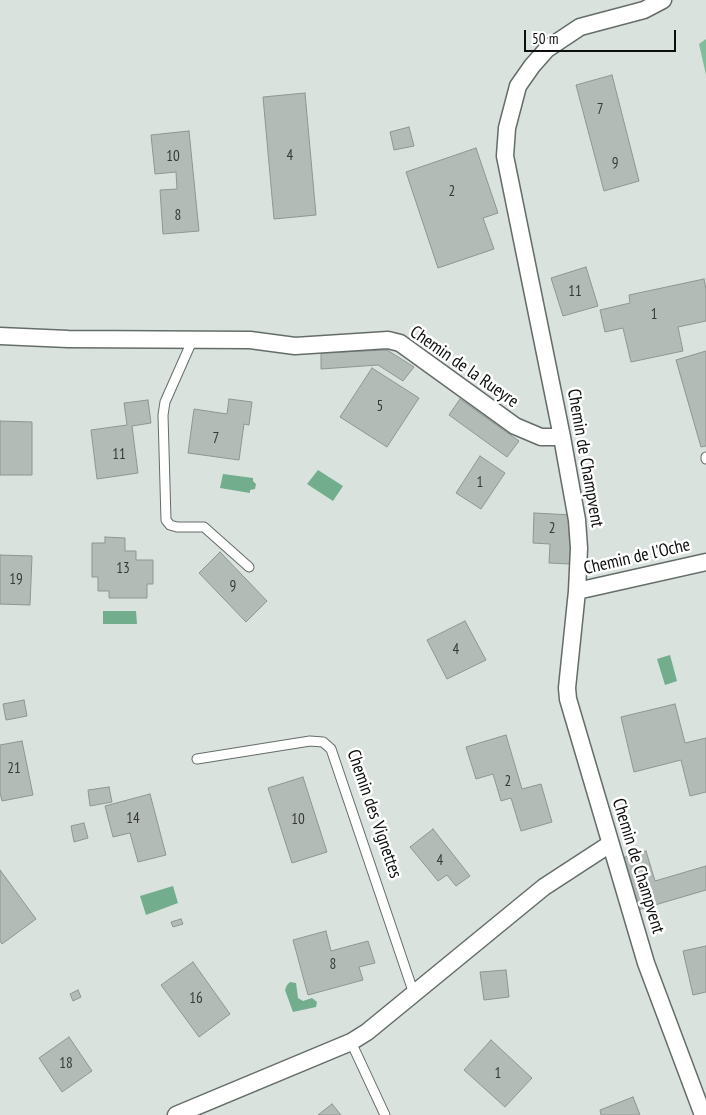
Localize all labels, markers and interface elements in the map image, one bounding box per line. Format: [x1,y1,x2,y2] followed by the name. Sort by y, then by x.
[526,20,678,52] scale bar
[532,29,558,48] text: 50 m
[597,101,603,119] house number: 7
[287,147,293,165] house number: 4
[166,148,180,166] house number: 10
[612,155,618,173] house number: 9
[449,183,455,201] house number: 2
[175,207,181,225] house number: 8
[568,283,582,301] house number: 11
[651,306,657,324] house number: 1
[405,321,523,413] street label: Chemin de la Rueyre
[562,387,608,529] street label: Chemin de Champvent
[377,398,383,416] house number: 5
[213,430,219,448] house number: 7
[112,446,126,464] house number: 11
[477,474,483,492] house number: 1
[549,520,555,538] house number: 2
[582,534,692,580] street label: Chemin de l'Oche
[116,560,130,578] house number: 13
[9,571,23,589] house number: 19
[230,578,236,596] house number: 9
[453,641,459,659] house number: 4
[342,747,406,881] street label: Chemin des Vignettes
[7,760,21,778] house number: 21
[505,773,511,791] house number: 2
[607,796,669,936] street label: Chemin de Champvent
[126,810,140,828] house number: 14
[291,811,305,829] house number: 10
[437,852,443,870] house number: 4
[330,956,336,974] house number: 8
[189,990,203,1008] house number: 16
[59,1055,73,1073] house number: 18
[495,1065,501,1083] house number: 1

